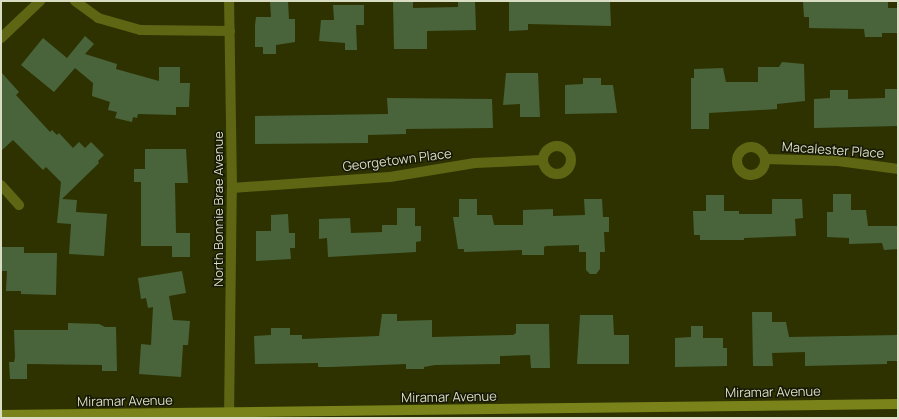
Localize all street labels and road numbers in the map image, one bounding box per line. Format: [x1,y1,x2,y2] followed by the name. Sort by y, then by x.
[210,131,226,287] street label: North Bonnie Brae Avenue
[781,139,885,161] street label: Macalester Place
[342,146,452,174] street label: Georgetown Place
[725,383,821,401] street label: Miramar Avenue
[401,388,497,406] street label: Miramar Avenue
[77,392,173,410] street label: Miramar Avenue

